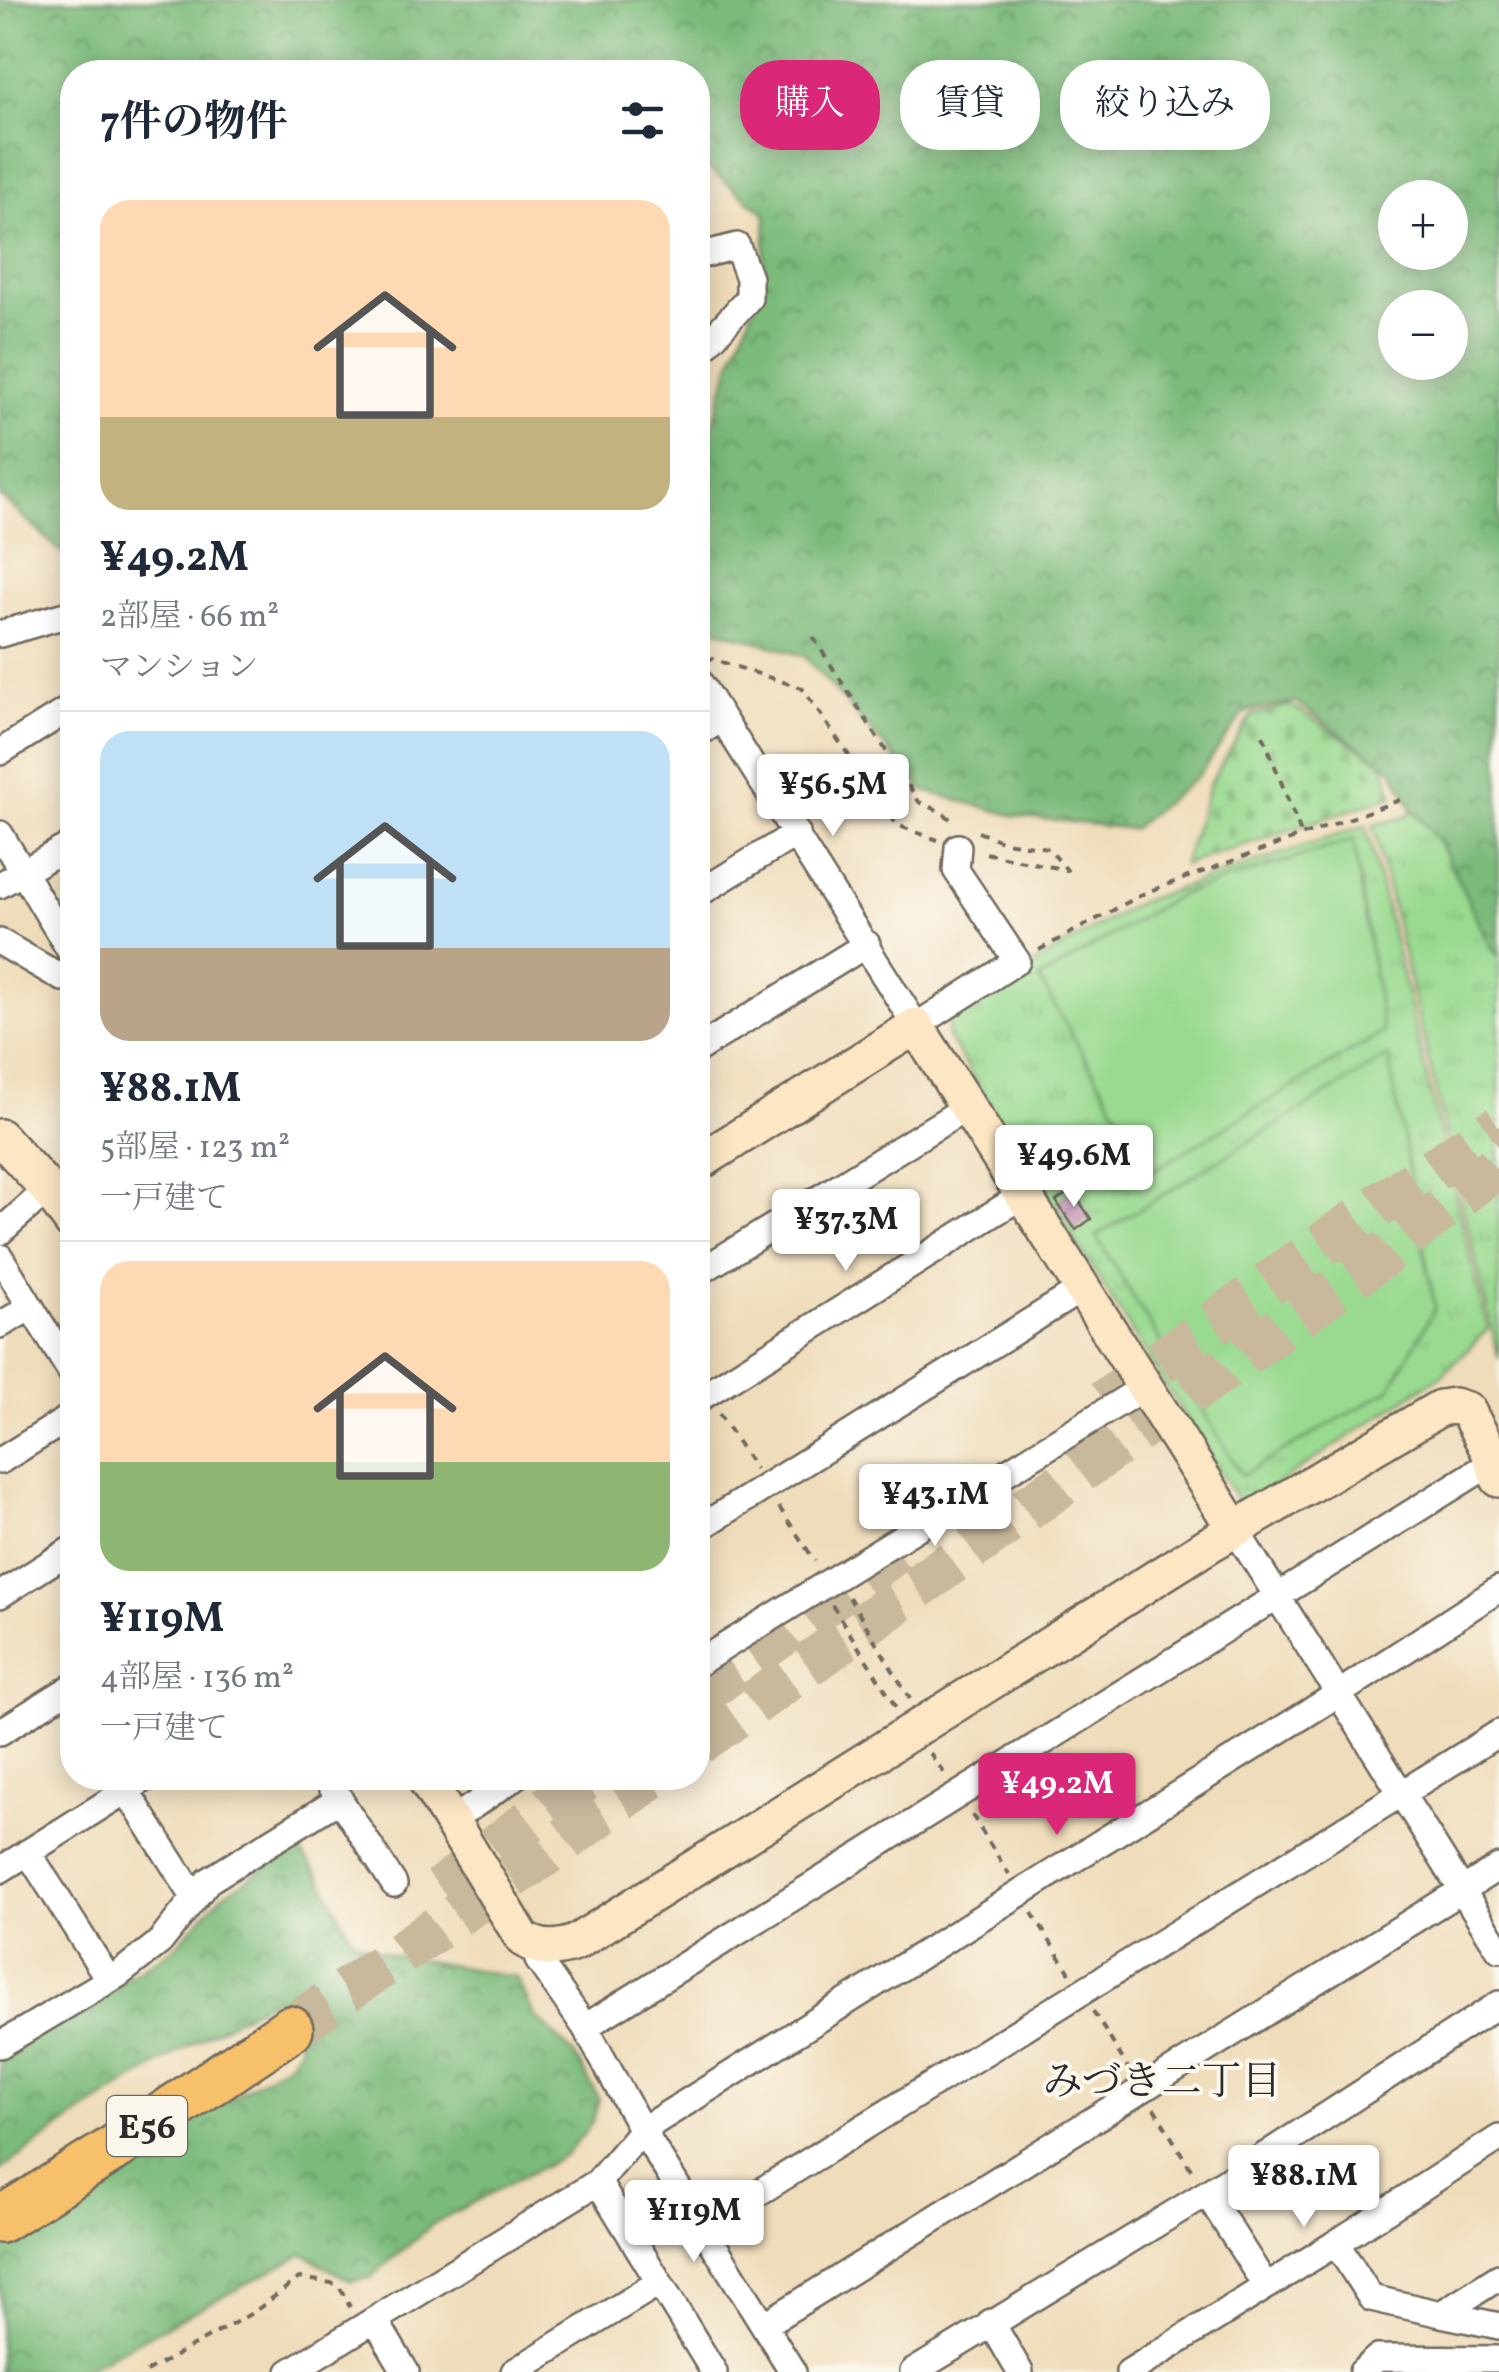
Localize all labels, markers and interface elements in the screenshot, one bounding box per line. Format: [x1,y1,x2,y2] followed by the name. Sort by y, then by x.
[740,60,880,150] chip: 購入
[900,60,1040,150] chip: 賃貸
[1060,60,1270,150] chip: 絞り込み
[615,93,670,148] icon: filters
[100,95,288,154] text: 7件の物件
[1378,180,1468,380] map controls
[1378,180,1468,270] button: +
[295,265,475,445] icon: home
[1378,290,1468,380] button: −
[100,530,248,589] text: ¥49.2M
[100,596,279,640] text: 2部屋 · 66 m²
[100,647,259,691] text: マンション
[752,754,914,839] pin: ¥56.5M
[779,764,887,808] text: ¥56.5M
[295,796,475,976] icon: home
[100,1061,241,1120] text: ¥88.1M
[993,1125,1155,1210] pin: ¥49.6M
[100,1127,290,1171] text: 5部屋 · 123 m²
[1017,1135,1131,1179] text: ¥49.6M
[100,1178,228,1222] text: 一戸建て
[765,1189,927,1274] pin: ¥37.3M
[794,1199,898,1243] text: ¥37.3M
[295,1326,475,1506] icon: home
[854,1464,1016,1549] pin: ¥43.1M
[881,1474,989,1518] text: ¥43.1M
[100,1591,224,1650] text: ¥119M
[100,1657,294,1701] text: 4部屋 · 136 m²
[100,1708,228,1752] text: 一戸建て
[976,1753,1138,1838] pin: ¥49.2M
[1000,1763,1114,1807] text: ¥49.2M
[1042,2056,1282,2112] district label: みづき二丁目
[107,2096,187,2156] road number: E56
[1223,2145,1385,2230] pin: ¥88.1M
[1250,2155,1358,2199] text: ¥88.1M
[624,2180,764,2265] pin: ¥119M
[647,2190,741,2234] text: ¥119M

